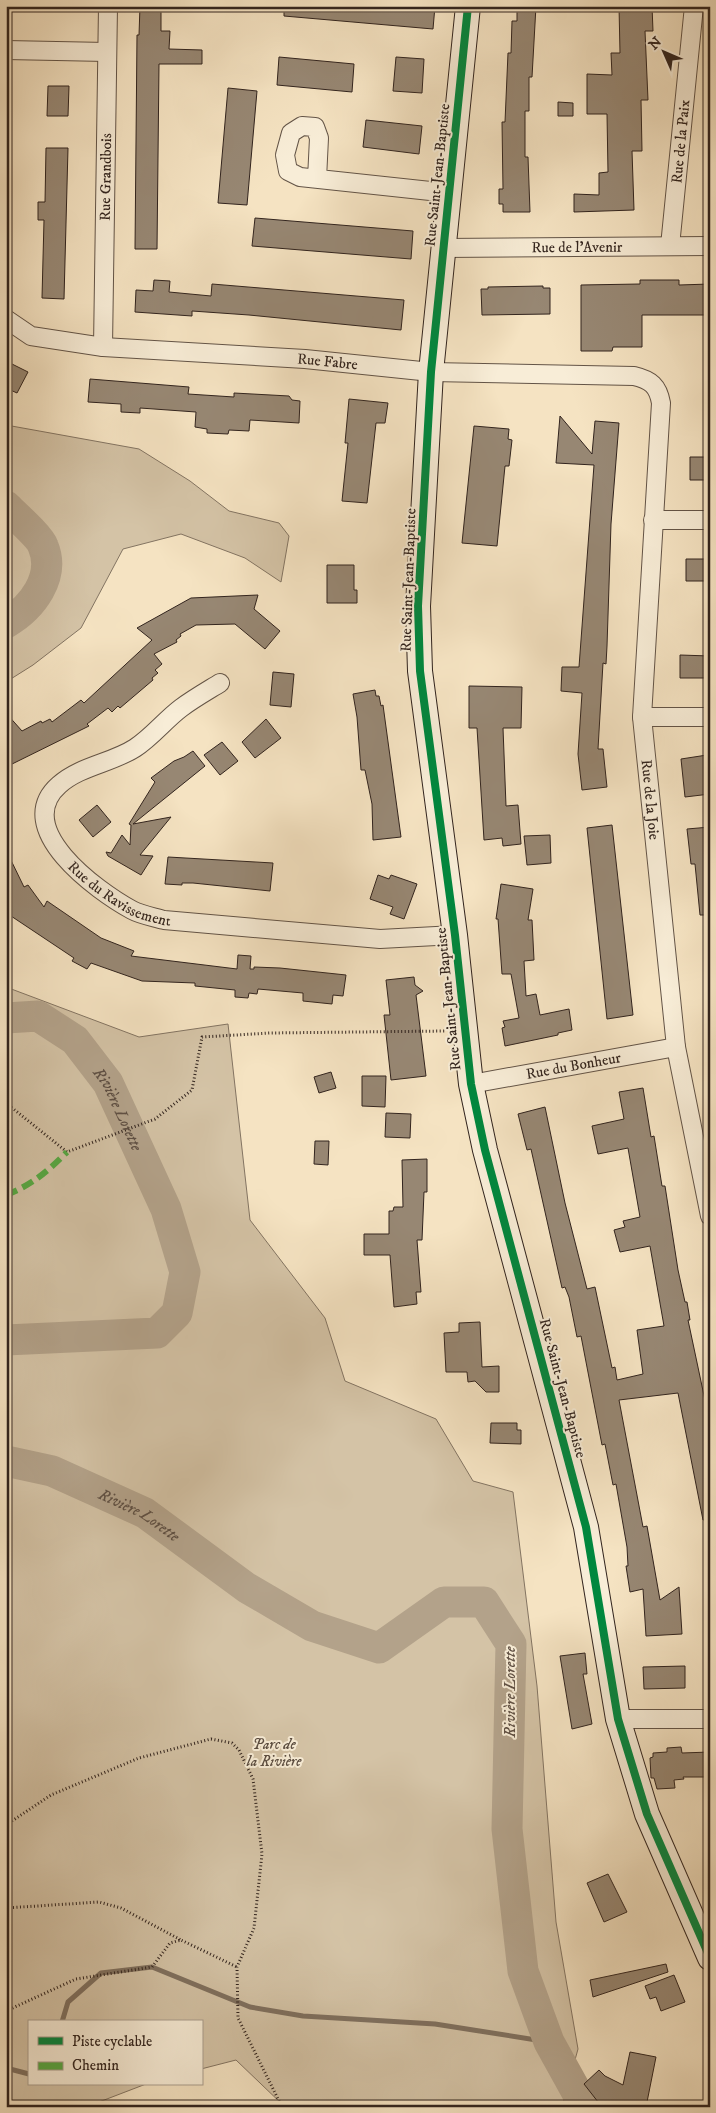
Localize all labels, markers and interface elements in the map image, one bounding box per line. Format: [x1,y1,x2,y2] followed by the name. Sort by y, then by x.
[638,28,688,78] north arrow
[645,33,666,54] text: N
[667,98,695,184] street label: Rue de la Paix
[421,103,454,248] street label: Rue Saint-Jean-Baptiste
[96,133,116,221] street label: Rue Grandbois
[532,238,623,257] street label: Rue de l'Avenir
[297,350,359,374] street label: Rue Fabre
[396,508,421,652] street label: Rue Saint-Jean-Baptiste
[636,758,664,841] street label: Rue de la Joie
[63,857,172,931] street label: Rue du Ravissement
[432,926,465,1071] street label: Rue Saint-Jean-Baptiste
[524,1048,623,1084] street label: Rue du Bonheur
[88,1063,147,1154] water label: Rivière Lorette
[535,1316,590,1460] street label: Rue Saint-Jean-Baptiste
[94,1484,184,1547] water label: Rivière Lorette
[500,1646,520,1738] water label: Rivière Lorette
[246,1735,302,1771] park label: Parc de la Rivière
[28,2020,202,2086] legend
[72,2032,152,2051] text: Piste cyclable
[72,2056,119,2075] text: Chemin

